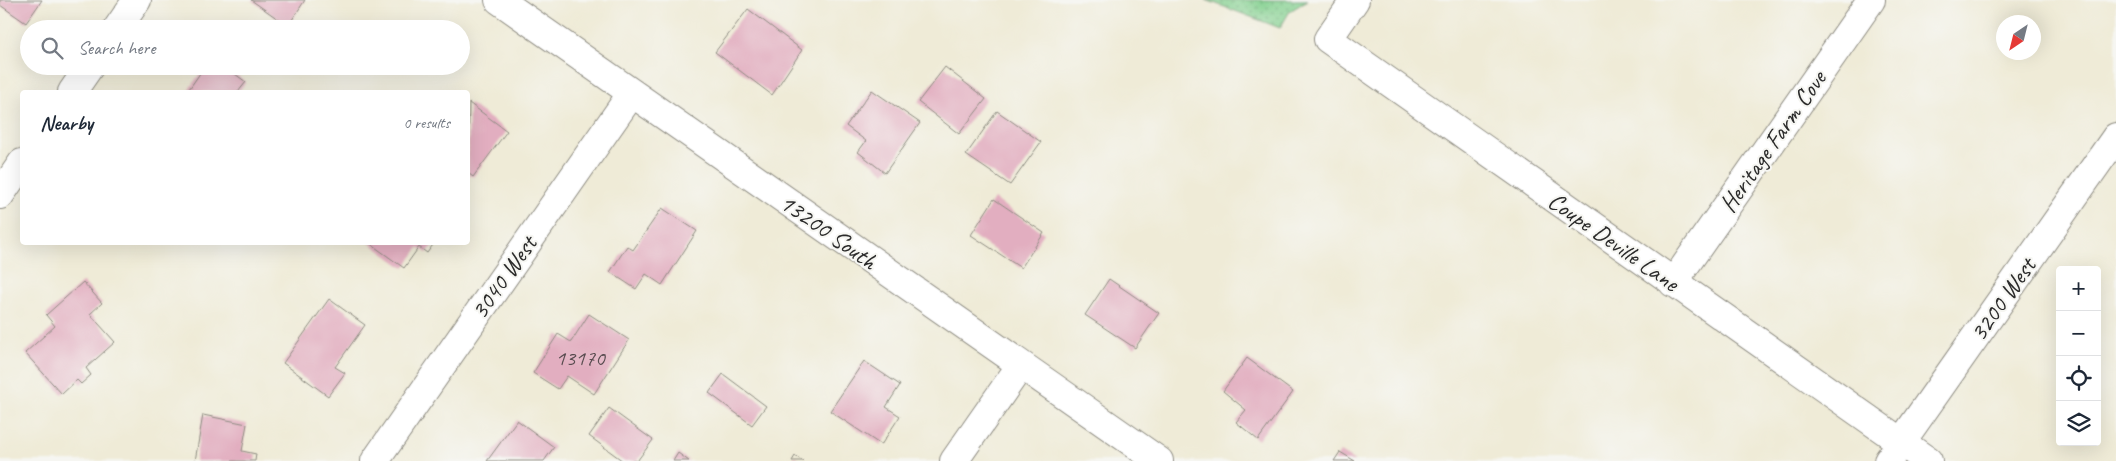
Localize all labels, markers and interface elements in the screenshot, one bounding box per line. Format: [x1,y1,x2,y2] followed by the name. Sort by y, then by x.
[1996,15,2041,60] north arrow
[20,20,470,75] search box
[38,34,66,62] icon: search
[78,36,155,60] text: Search here
[1712,63,1835,219] street label: Heritage Farm Cove
[40,110,93,136] text: Nearby
[403,113,450,133] text: 0 results
[1542,185,1687,300] street label: Coupe Deville Lane
[773,187,885,278] street label: 13200 South
[464,228,546,325] street label: 3040 West
[1963,250,2045,347] street label: 3200 West
[2056,266,2101,446] map controls
[2056,266,2101,311] button: +
[2056,311,2101,356] button: −
[555,344,607,372] house number: 13170
[2056,356,2101,401] button: locate
[2056,401,2101,446] button: layers

